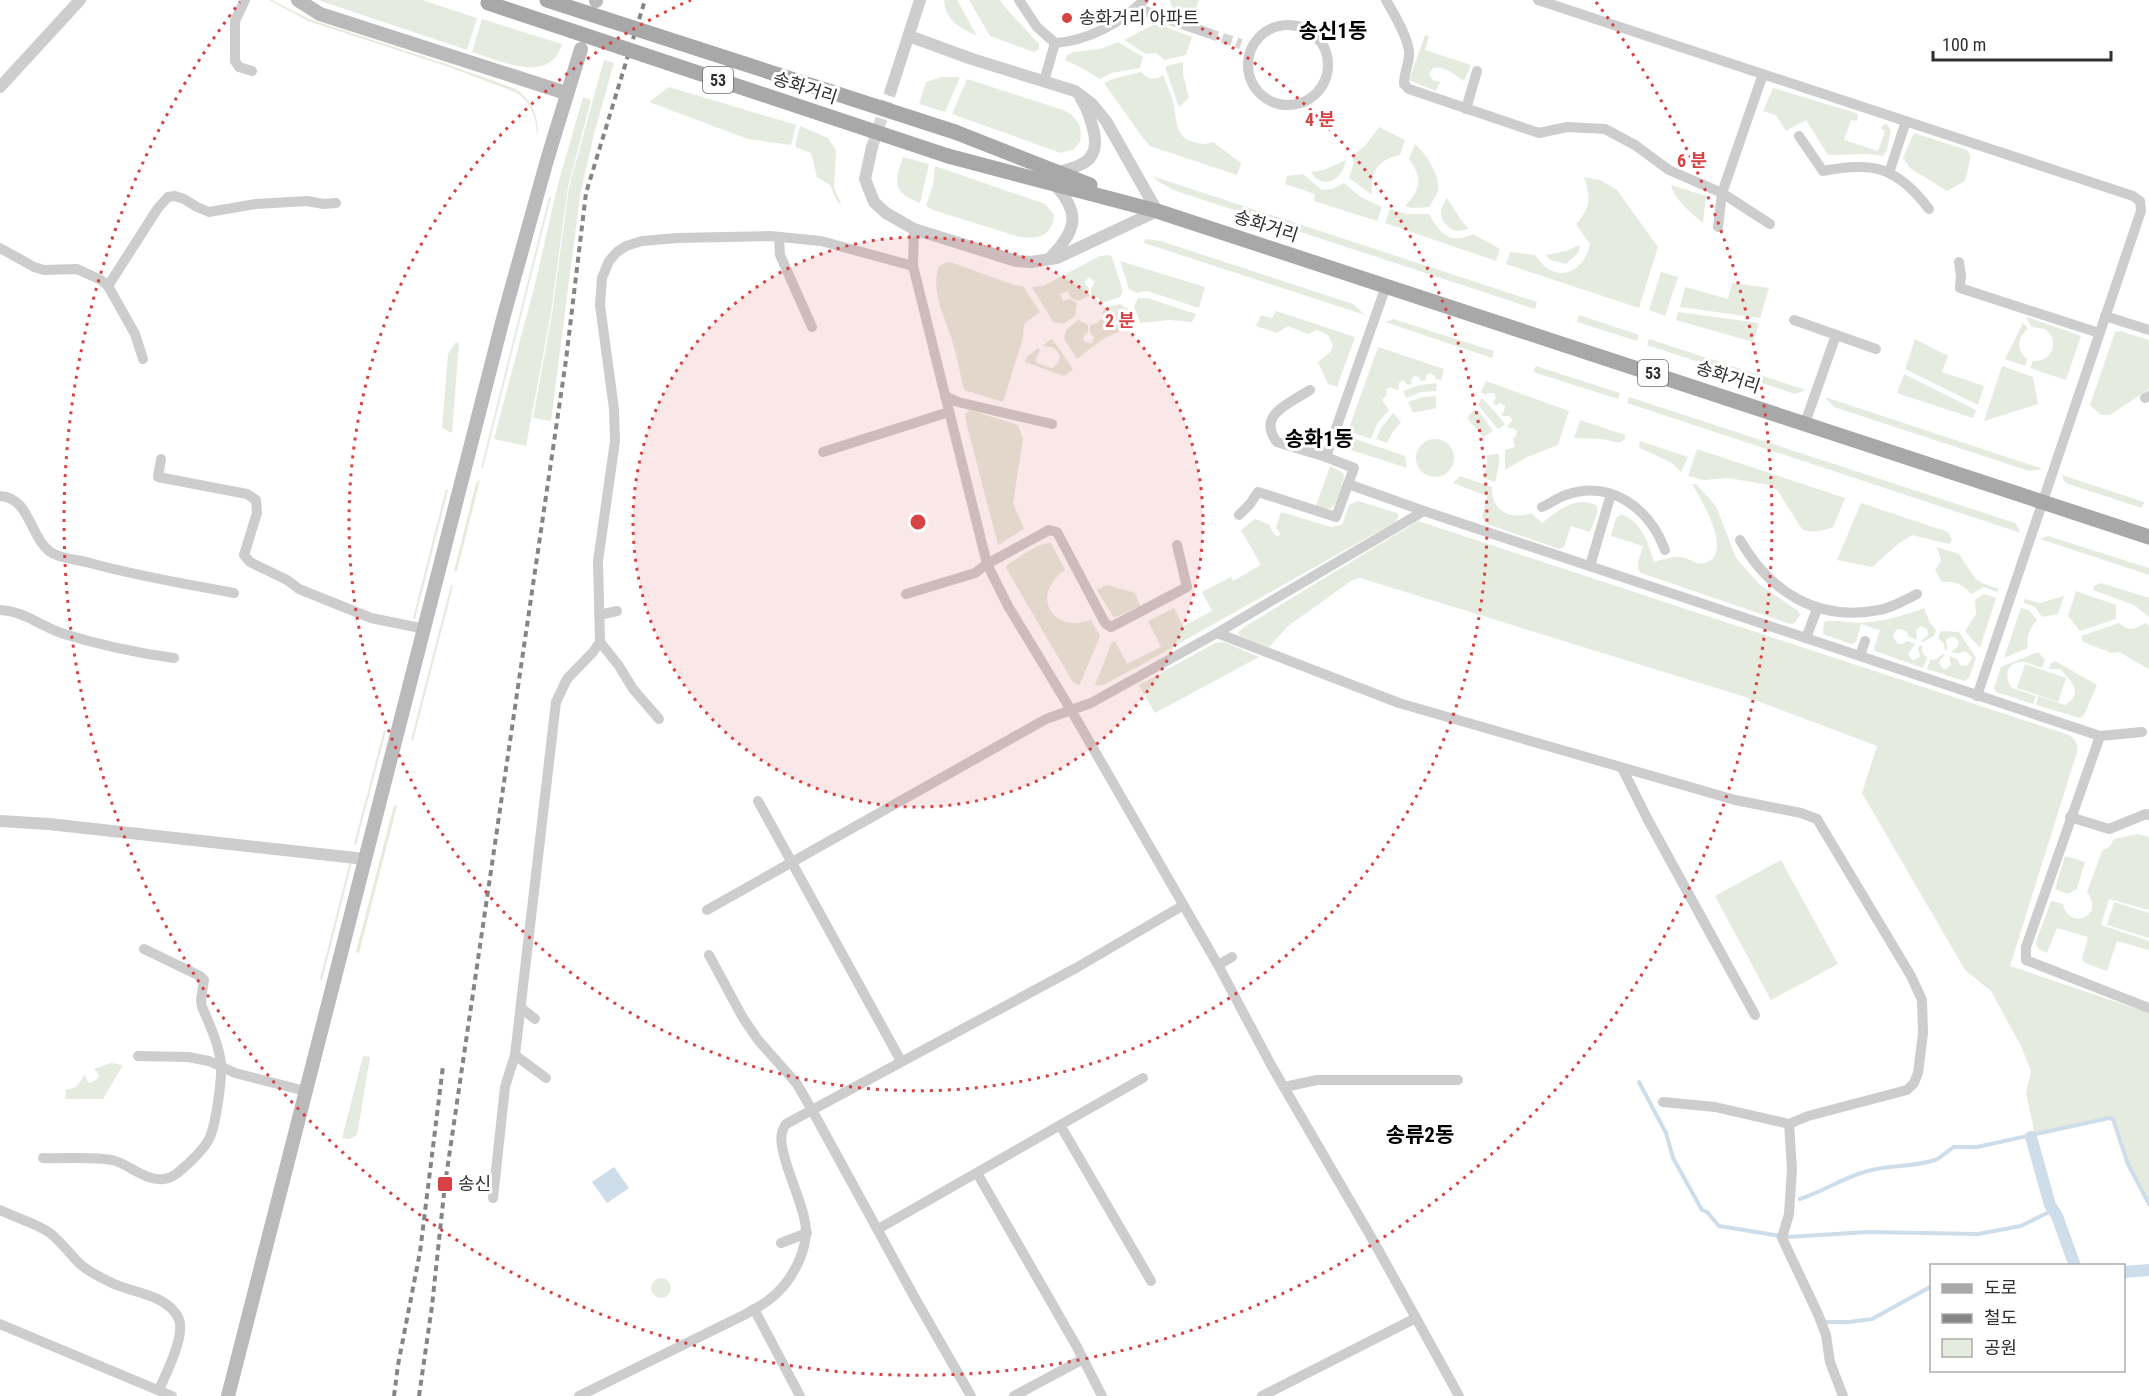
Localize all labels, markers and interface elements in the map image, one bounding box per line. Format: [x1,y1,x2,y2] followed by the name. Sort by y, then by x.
[1079,7,1199,28] place label: 송화거리 아파트
[1060,11,1074,25] marker: 송화거리 아파트
[1299,19,1367,43] district label: 송신1동
[1933,24,2112,62] scale bar
[1942,34,1986,55] text: 100 m
[703,67,733,93] road number: 53
[770,67,840,108] street label: 송화거리
[1305,109,1335,130] text: 4 분
[1677,150,1707,171] text: 6 분
[1231,205,1301,246] street label: 송화거리
[1105,310,1135,331] text: 2 분
[1693,356,1763,397] street label: 송화거리
[1638,360,1668,386] road number: 53
[1285,427,1353,451] district label: 송화1동
[908,512,928,532] centre of rings
[1386,1123,1454,1147] district label: 송류2동
[458,1173,491,1194] place label: 송신
[436,1175,454,1193] marker: 송신
[1930,1264,2125,1372] legend
[1984,1277,2017,1298] text: 도로
[1984,1307,2017,1328] text: 철도
[1984,1337,2017,1358] text: 공원

